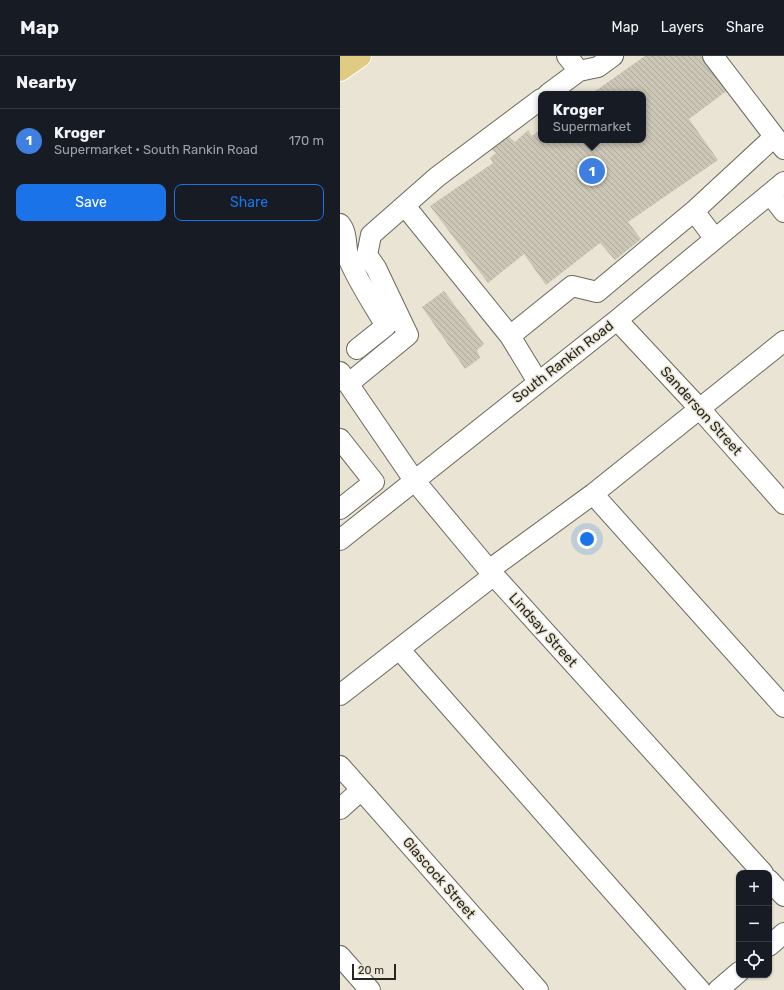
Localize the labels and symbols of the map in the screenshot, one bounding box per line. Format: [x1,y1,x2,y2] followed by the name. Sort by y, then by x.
[579,156,605,186] pin: 1
[509,317,617,407] street label: South Rankin Road
[657,363,746,459] street label: Sanderson Street
[577,529,597,549] your location
[505,589,581,671] street label: Lindsay Street
[399,834,479,923] street label: Glascock Street
[352,962,396,981] scale bar

